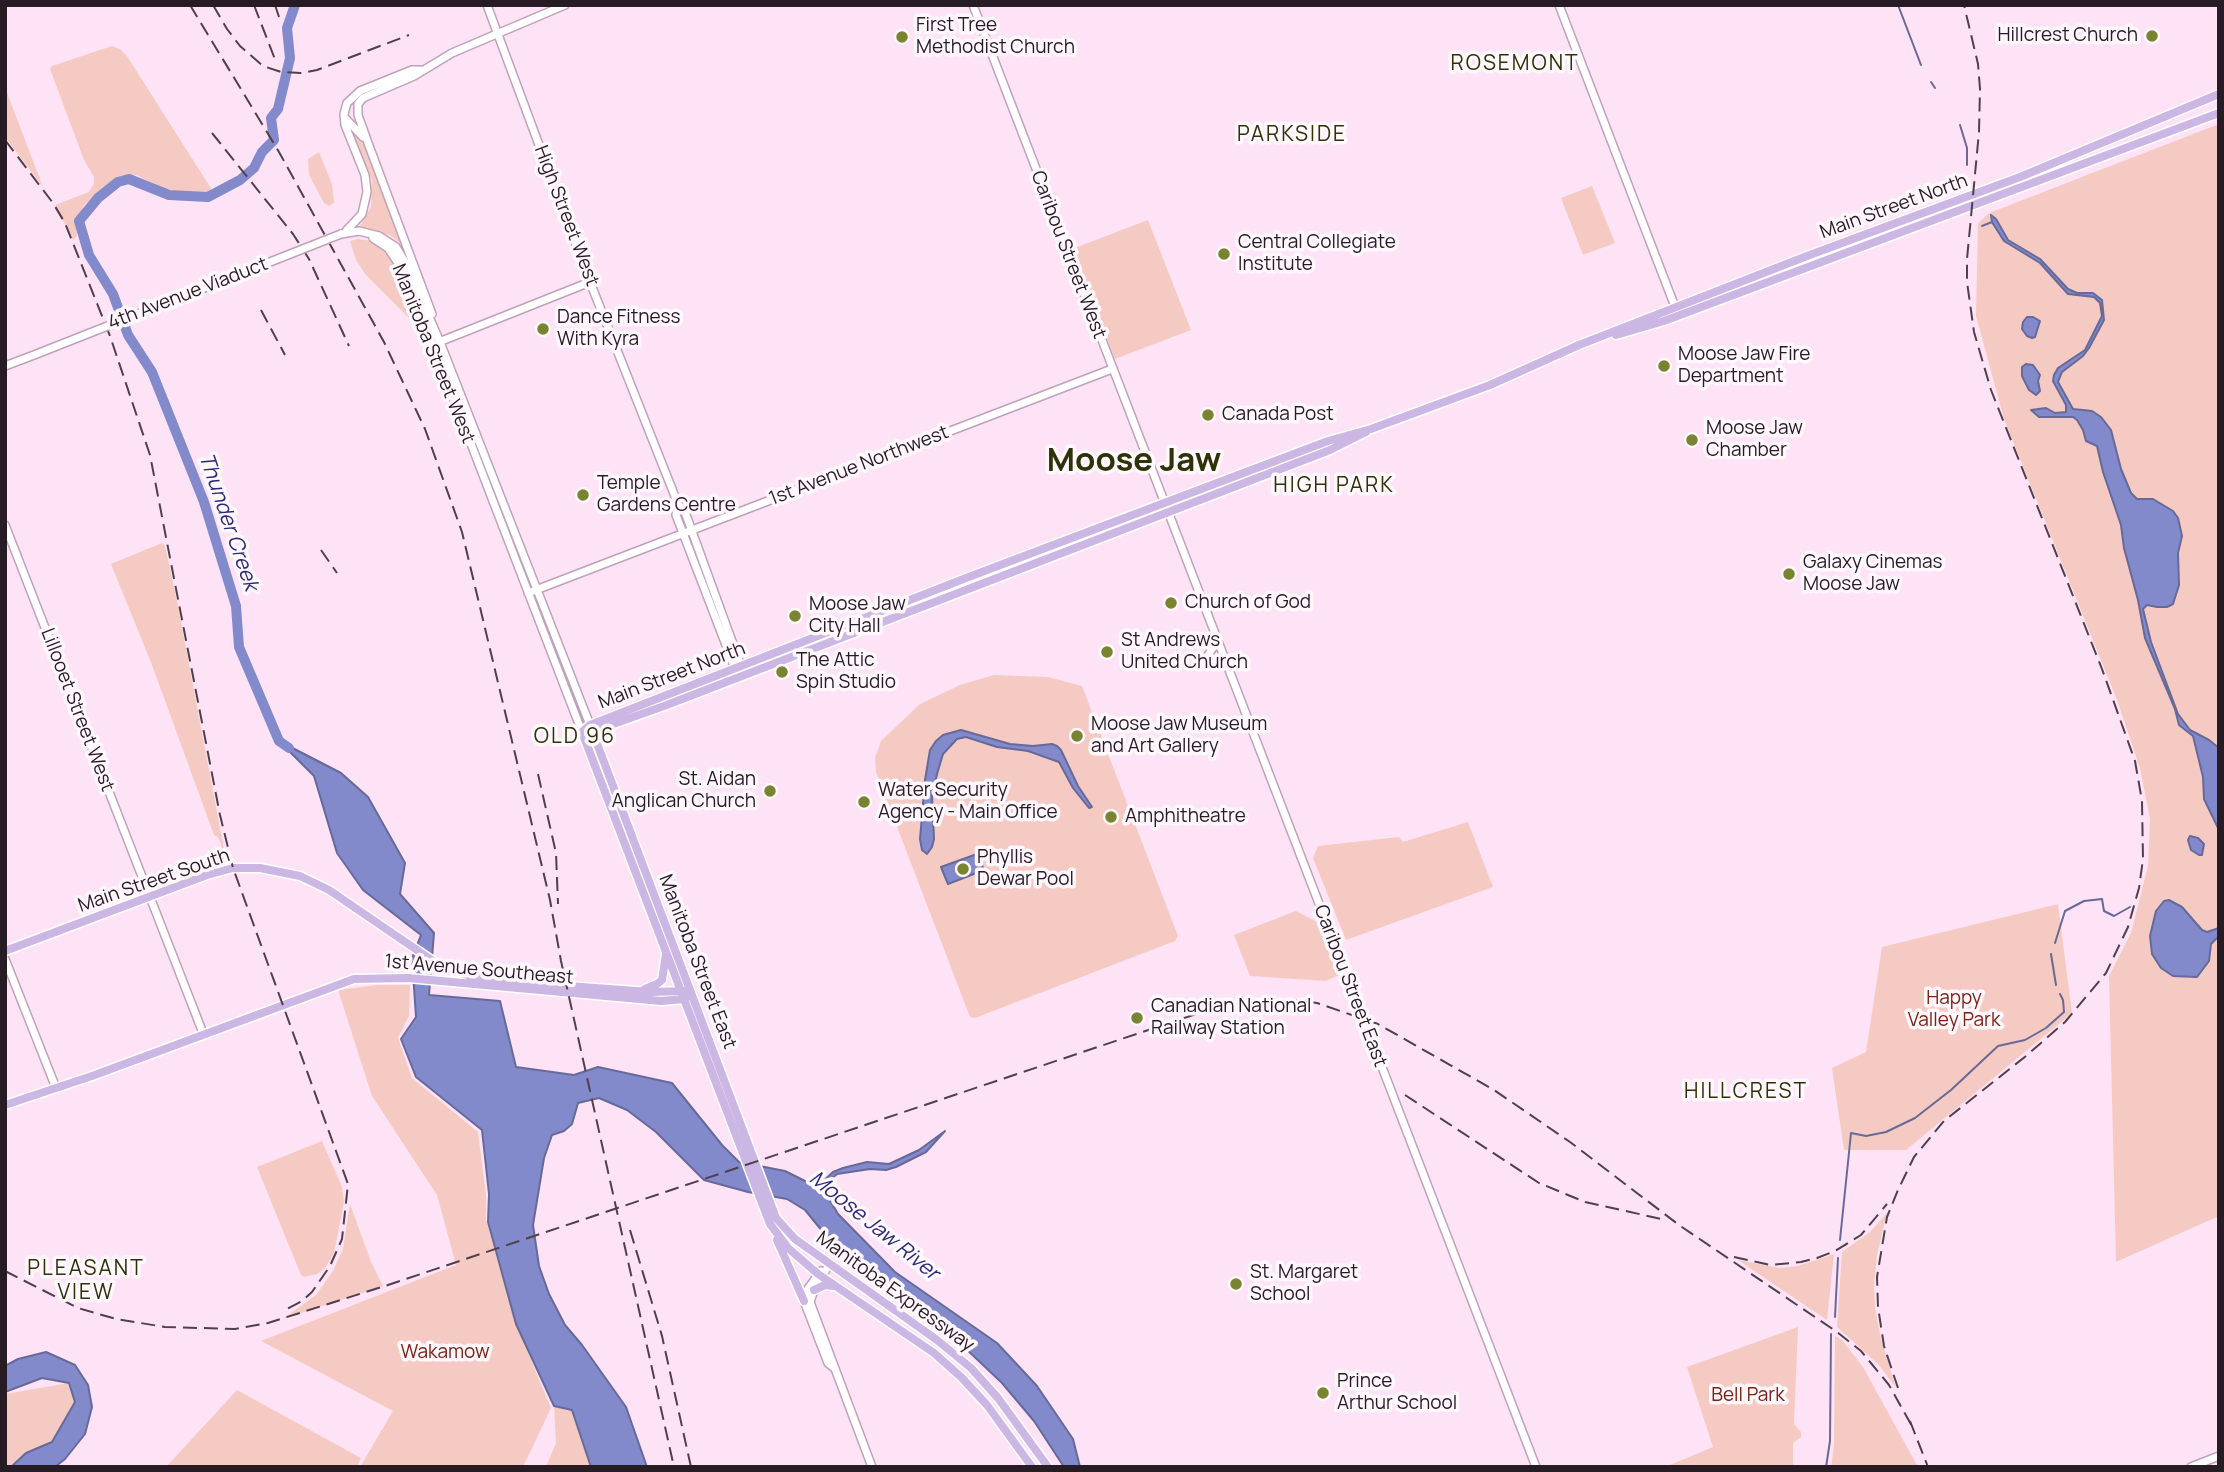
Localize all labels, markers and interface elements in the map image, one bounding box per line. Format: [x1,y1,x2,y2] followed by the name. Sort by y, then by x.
[916,15,1075,59] place label: First Tree Methodist Church
[1997,25,2138,47] place label: Hillcrest Church
[2144,28,2160,44] marker: Hillcrest Church
[894,29,910,45] marker: First Tree Methodist Church
[1451,51,1579,77] district label: ROSEMONT
[1238,122,1346,148] district label: PARKSIDE
[529,143,603,289] street label: High Street West
[1025,168,1111,342] street label: Caribou Street West
[1817,170,1971,244] street label: Main Street North
[1238,232,1396,276] place label: Central Collegiate Institute
[1216,246,1232,262] marker: Central Collegiate Institute
[105,253,271,335] street label: 4th Avenue Viaduct
[387,261,479,447] street label: Manitoba Street West
[557,307,681,351] place label: Dance Fitness With Kyra
[535,321,551,337] marker: Dance Fitness With Kyra
[1678,344,1810,388] place label: Moose Jaw Fire Department
[1656,358,1672,374] marker: Moose Jaw Fire Department
[1222,404,1334,426] place label: Canada Post
[1200,407,1216,423] marker: Canada Post
[1706,418,1803,462] place label: Moose Jaw Chamber
[766,421,952,511] street label: 1st Avenue Northwest
[1684,432,1700,448] marker: Moose Jaw Chamber
[1047,442,1221,482] district label: Moose Jaw
[193,450,263,594] water label: Thunder Creek
[597,473,736,517] place label: Temple Gardens Centre
[1274,473,1394,499] district label: HIGH PARK
[575,487,591,503] marker: Temple Gardens Centre
[1803,552,1942,596] place label: Galaxy Cinemas Moose Jaw
[1781,566,1797,582] marker: Galaxy Cinemas Moose Jaw
[1185,592,1311,614] place label: Church of God
[809,594,906,638] place label: Moose Jaw City Hall
[1163,595,1179,611] marker: Church of God
[787,608,803,624] marker: Moose Jaw City Hall
[35,625,119,795] street label: Lillooet Street West
[1121,630,1248,674] place label: St Andrews United Church
[595,637,749,715] street label: Main Street North
[1099,644,1115,660] marker: St Andrews United Church
[796,650,896,694] place label: The Attic Spin Studio
[774,664,790,680] marker: The Attic Spin Studio
[1091,714,1267,758] place label: Moose Jaw Museum and Art Gallery
[535,724,615,750] district label: OLD 96
[1069,728,1085,744] marker: Moose Jaw Museum and Art Gallery
[612,769,756,813] place label: St. Aidan Anglican Church
[878,780,1058,824] place label: Water Security Agency - Main Office
[762,783,778,799] marker: St. Aidan Anglican Church
[856,794,872,810] marker: Water Security Agency - Main Office
[1125,806,1246,828] place label: Amphitheatre
[1103,809,1119,825] marker: Amphitheatre
[75,844,233,918] street label: Main Street South
[977,847,1074,891] place label: Phyllis Dewar Pool
[955,861,971,877] marker: Phyllis Dewar Pool
[653,872,741,1052] street label: Manitoba Street East
[1309,902,1391,1070] street label: Caribou Street East
[383,950,575,990] street label: 1st Avenue Southeast
[1908,988,2000,1032] park label: Happy Valley Park
[1151,996,1311,1040] place label: Canadian National Railway Station
[1129,1010,1145,1026] marker: Canadian National Railway Station
[1685,1079,1807,1105] district label: HILLCREST
[804,1166,944,1286] water label: Moose Jaw River
[812,1227,978,1357] street label: Manitoba Expressway
[28,1256,144,1306] district label: PLEASANT VIEW
[1250,1262,1358,1306] place label: St. Margaret School
[1228,1276,1244,1292] marker: St. Margaret School
[401,1342,489,1364] park label: Wakamow
[1337,1371,1457,1415] place label: Prince Arthur School
[1315,1385,1331,1401] marker: Prince Arthur School
[1711,1385,1785,1407] park label: Bell Park

